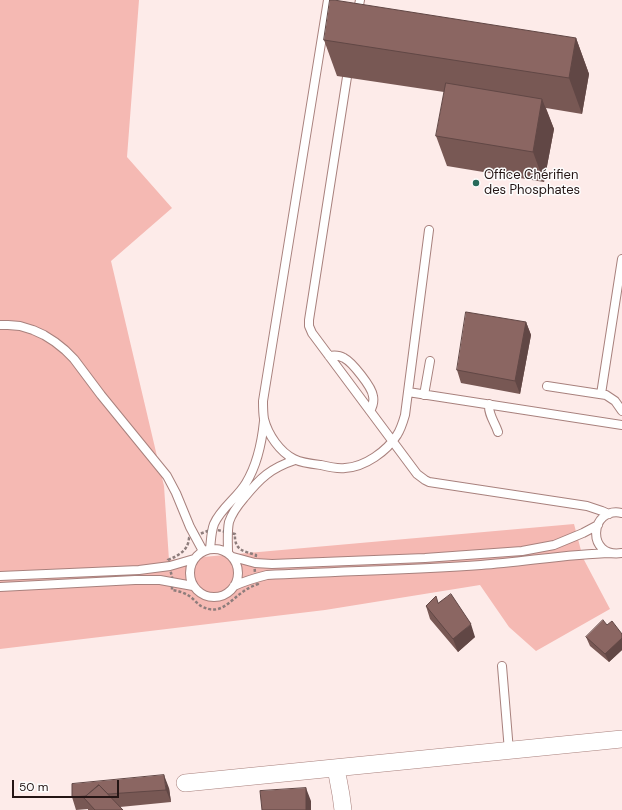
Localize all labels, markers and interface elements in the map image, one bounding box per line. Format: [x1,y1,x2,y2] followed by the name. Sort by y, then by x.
[484,168,580,199] place label: Office Chérifien des Phosphates
[471,178,481,188] marker: Office Chérifien des Phosphates
[14,772,121,798] scale bar
[19,779,48,795] text: 50 m

